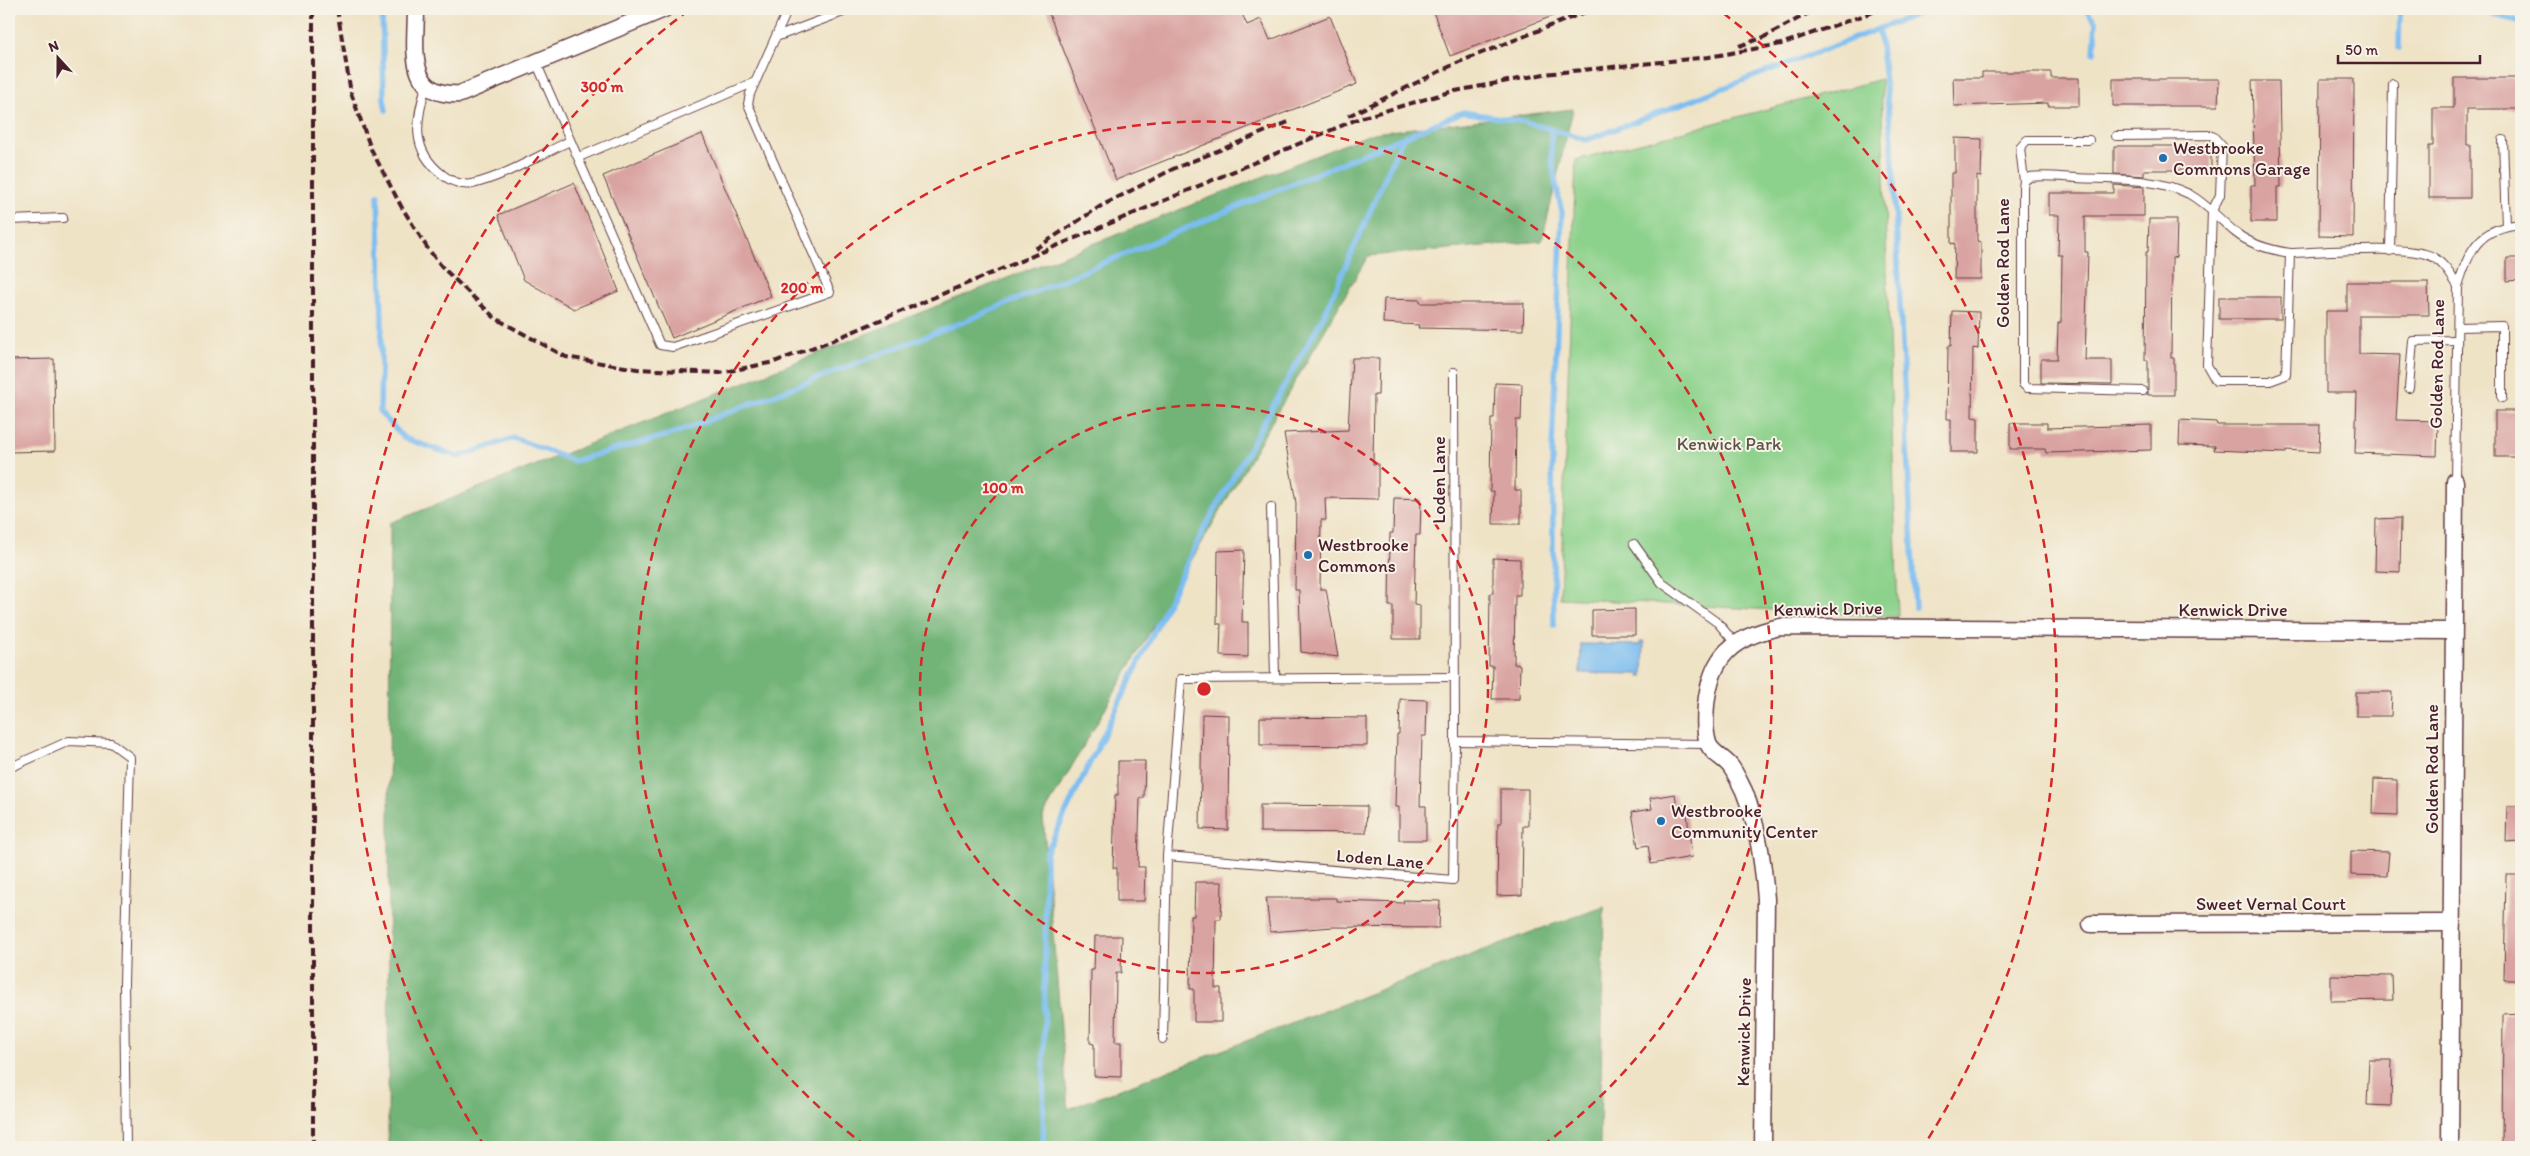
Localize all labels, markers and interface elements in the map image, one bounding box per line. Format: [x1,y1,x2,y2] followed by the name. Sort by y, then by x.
[32,32,82,82] north arrow
[2338,32,2480,64] scale bar
[46,37,61,56] text: N
[2345,41,2378,59] text: 50 m
[581,78,624,96] text: 300 m
[2173,137,2311,180] place label: Westbrooke Commons Garage
[2157,152,2169,164] marker: Westbrooke Commons Garage
[1992,198,2014,328] street label: Golden Rod Lane
[781,279,824,297] text: 200 m
[2425,299,2449,429] street label: Golden Rod Lane
[1677,433,1782,455] park label: Kenwick Park
[1428,436,1450,524] street label: Loden Lane
[982,479,1024,497] text: 100 m
[1318,534,1409,577] place label: Westbrooke Commons
[1302,549,1314,561] marker: Westbrooke Commons
[1773,597,1883,621] street label: Kenwick Drive
[2178,599,2288,621] street label: Kenwick Drive
[1195,680,1213,698] centre of rings
[2421,704,2443,834] street label: Golden Rod Lane
[1671,800,1818,843] place label: Westbrooke Community Center
[1655,815,1667,827] marker: Westbrooke Community Center
[1335,844,1425,874] street label: Loden Lane
[2196,893,2346,915] street label: Sweet Vernal Court
[1732,977,1756,1087] street label: Kenwick Drive

